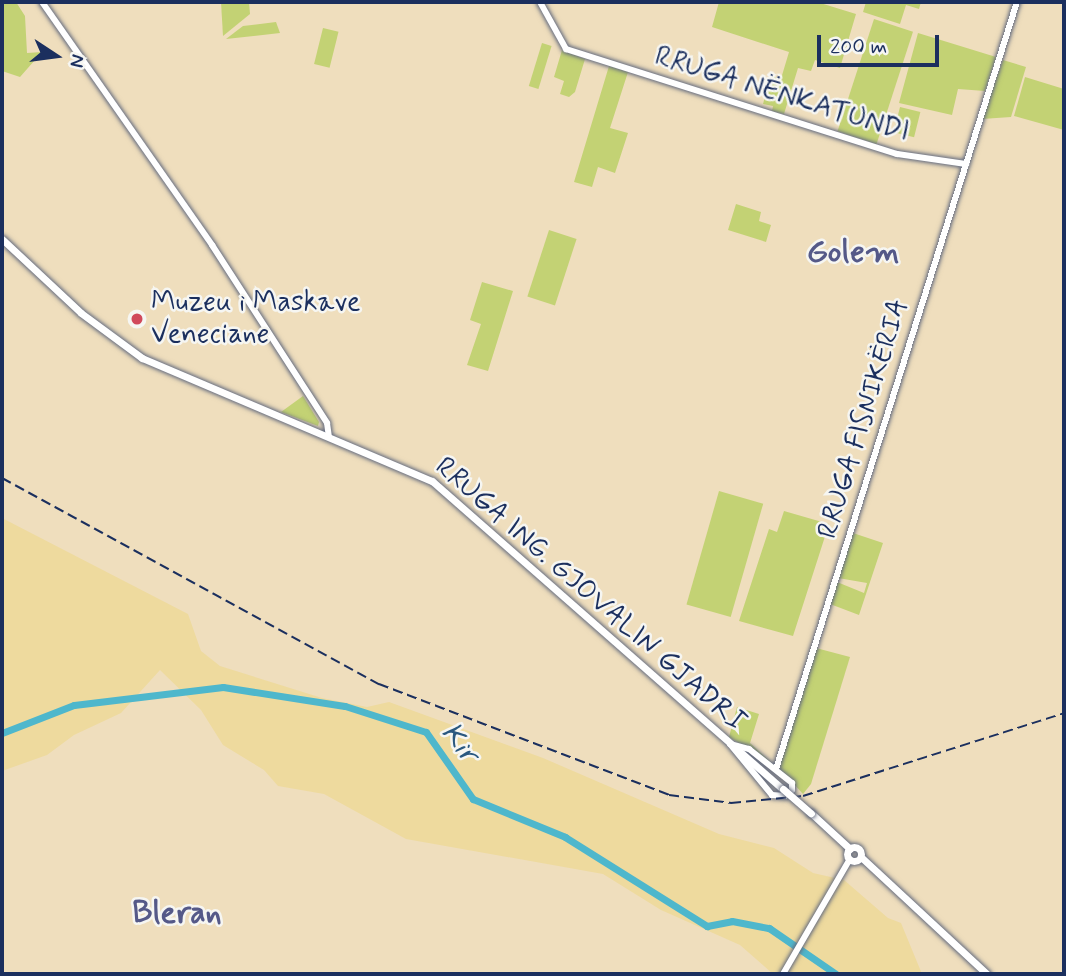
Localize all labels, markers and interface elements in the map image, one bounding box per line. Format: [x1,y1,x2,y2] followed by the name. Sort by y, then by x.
[21,21,91,91] north arrow
[821,21,944,65] scale bar
[830,33,887,61] text: 200 m
[650,40,914,150] street label: RRUGA NËNKATUNDI
[63,52,91,70] text: N
[807,233,899,271] district label: Golem
[151,286,357,352] place label: Muzeu i Maskave Veneciane
[810,291,918,547] street label: RRUGA FISNIKËRIA
[129,311,145,327] marker: Muzeu i Maskave Veneciane
[426,450,754,740] street label: RRUGA ING. GJOVALIN GJADRI
[432,716,486,770] water label: Kir
[132,894,222,932] district label: Bleran

